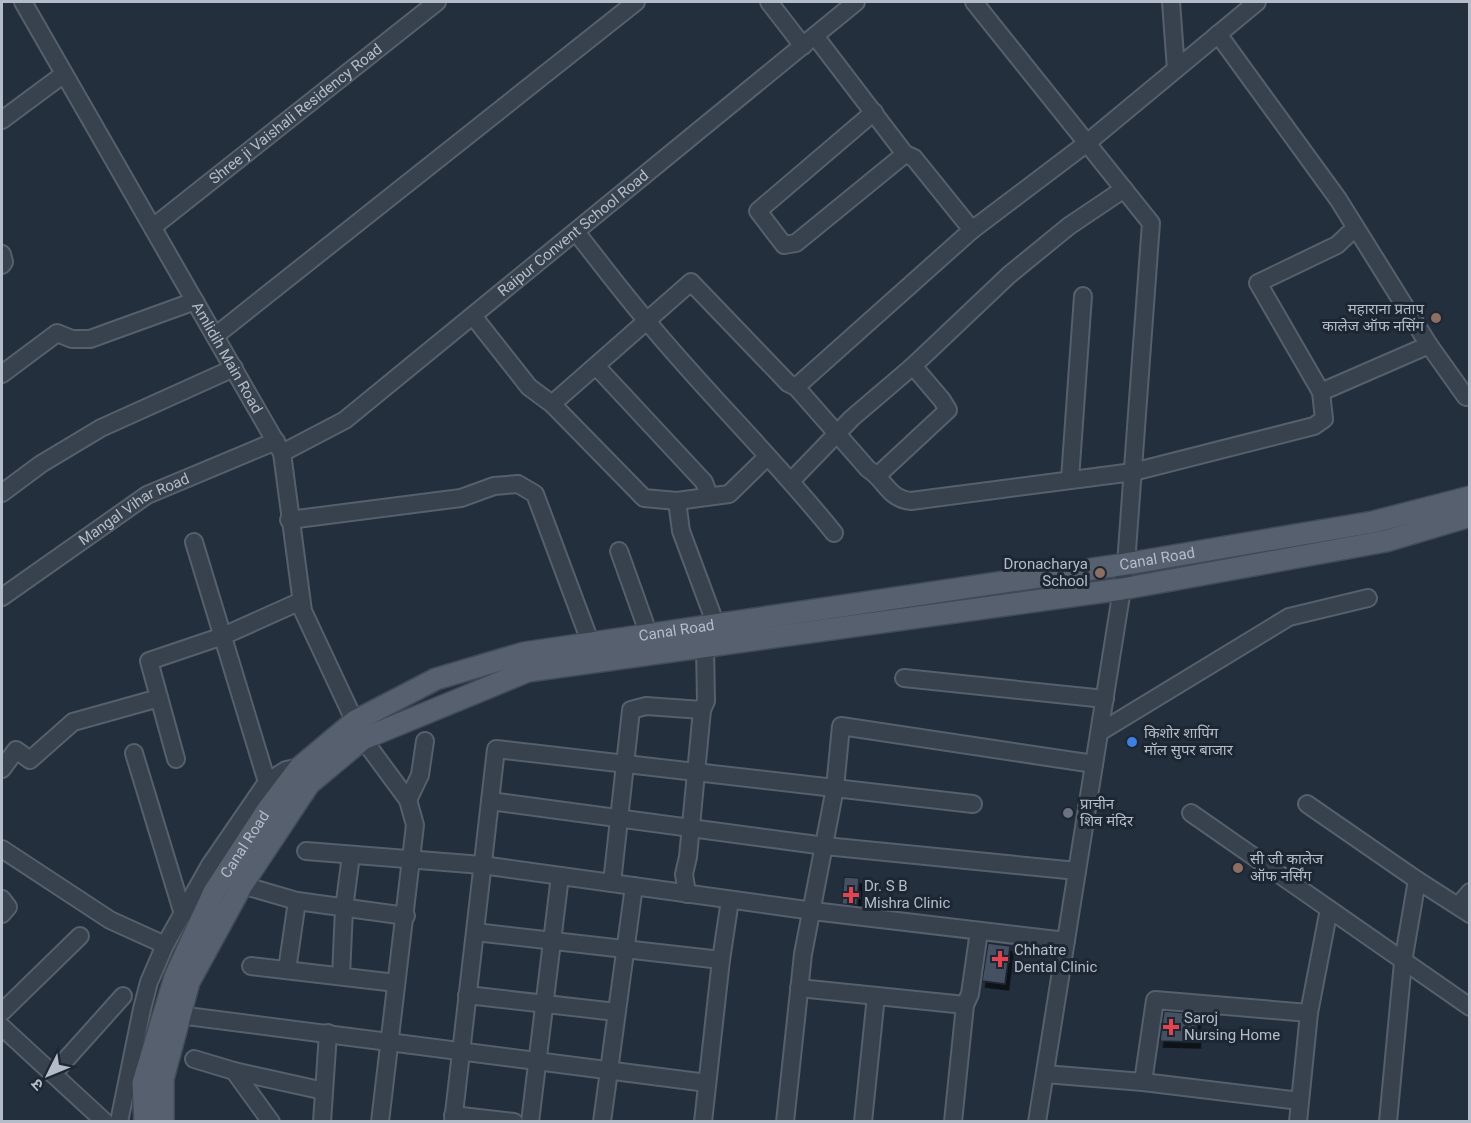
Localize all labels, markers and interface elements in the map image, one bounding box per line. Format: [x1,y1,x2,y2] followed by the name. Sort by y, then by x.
[206,40,386,188] street label: Shree ji Vaishali Residency Road
[494,166,652,300] street label: Raipur Convent School Road
[188,299,266,417] street label: Amlidih Main Road
[1322,300,1425,335] place label: महाराना प्रताप कालेज ऑफ नसिंग
[1429,311,1443,325] marker: महाराना प्रताप कालेज ऑफ नसिंग
[75,469,192,549] street label: Mangal Vihar Road
[1118,543,1196,574] street label: Canal Road
[1004,555,1088,590] place label: Dronacharya School
[1093,566,1107,580] marker: Dronacharya School
[637,616,716,645] street label: Canal Road
[1144,724,1234,760] place label: किशोर शापिंग मॉल सुपर बाजार
[1125,735,1139,749] marker: किशोर शापिंग मॉल सुपर बाजार
[1080,795,1134,830] place label: प्राचीन शिव मंदिर
[1061,806,1075,820] marker: प्राचीन शिव मंदिर
[217,808,273,881] street label: Canal Road
[1250,850,1324,885] place label: सी जी कालेज ऑफ नर्सिंग
[1231,861,1245,875] marker: सी जी कालेज ऑफ नर्सिंग
[864,877,950,912] place label: Dr. S B Mishra Clinic
[842,886,860,904] marker: Dr. S B Mishra Clinic
[1014,941,1098,976] place label: Chhatre Dental Clinic
[991,950,1009,968] marker: Chhatre Dental Clinic
[1184,1009,1280,1044] place label: Saroj Nursing Home
[1162,1018,1180,1036] marker: Saroj Nursing Home
[18,1045,78,1105] north arrow
[27,1075,48,1095] text: उ

